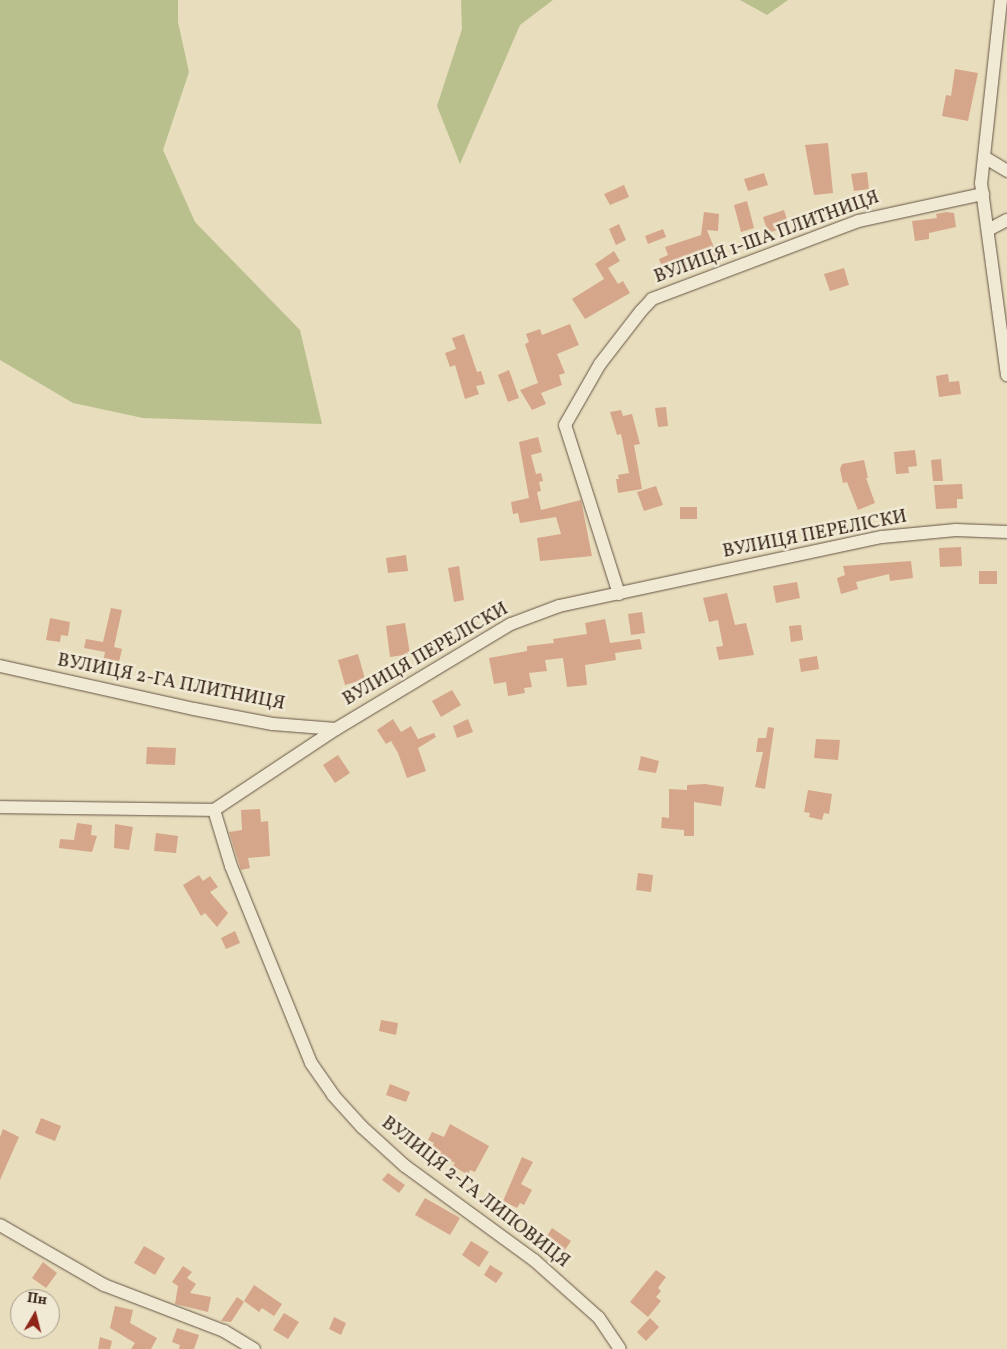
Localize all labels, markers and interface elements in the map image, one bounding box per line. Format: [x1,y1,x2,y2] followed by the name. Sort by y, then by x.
[651,187,883,289] street label: ВУЛИЦЯ 1-ША ПЛИТНИЦЯ
[721,506,909,564] street label: ВУЛИЦЯ ПЕРЕЛІСКИ
[339,598,513,712] street label: ВУЛИЦЯ ПЕРЕЛІСКИ
[55,650,287,716] street label: ВУЛИЦЯ 2-ГА ПЛИТНИЦЯ
[376,1112,574,1274] street label: ВУЛИЦЯ 2-ГА ЛИПОВИЦЯ
[10,1289,60,1339] north arrow
[26,1289,48,1310] text: Пн

